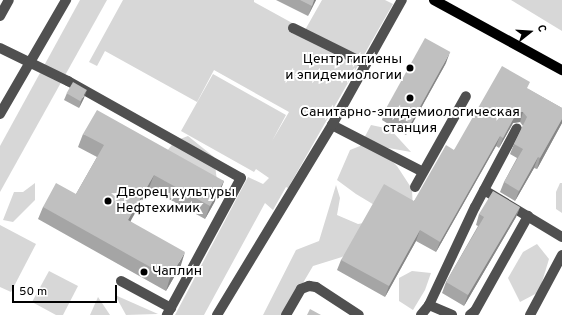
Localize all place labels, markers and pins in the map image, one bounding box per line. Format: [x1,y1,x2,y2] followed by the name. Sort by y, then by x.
[285,52,402,84] place label: Центр гигиены и эпидемиологии
[405,63,415,73] marker: Центр гигиены и эпидемиологии
[405,93,415,103] marker: Санитарно-эпидемиологическая станция
[300,105,520,138] place label: Санитарно-эпидемиологическая станция
[116,185,235,218] place label: Дворец культуры Нефтехимик
[103,196,113,206] marker: Дворец культуры Нефтехимик
[152,264,202,280] place label: Чаплин
[139,267,149,277] marker: Чаплин

